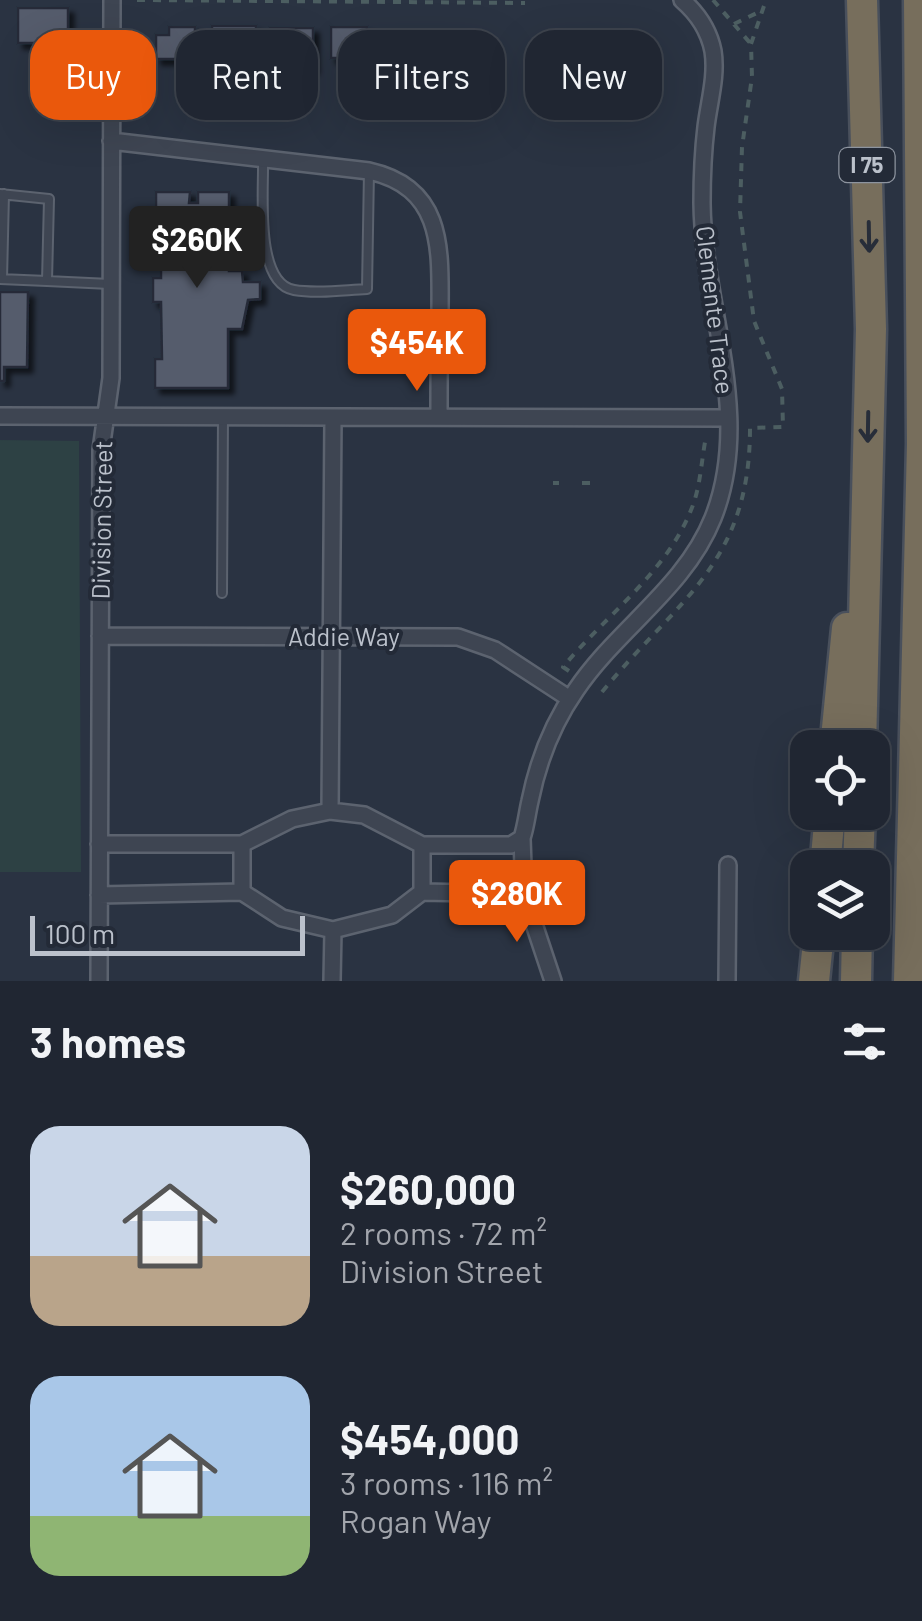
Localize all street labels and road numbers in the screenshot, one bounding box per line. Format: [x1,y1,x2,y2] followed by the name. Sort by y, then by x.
[840,148,894,182] road number: I 75
[691,224,741,396] street label: Clemente Trace
[85,440,117,600] street label: Division Street
[288,621,400,651] street label: Addie Way

